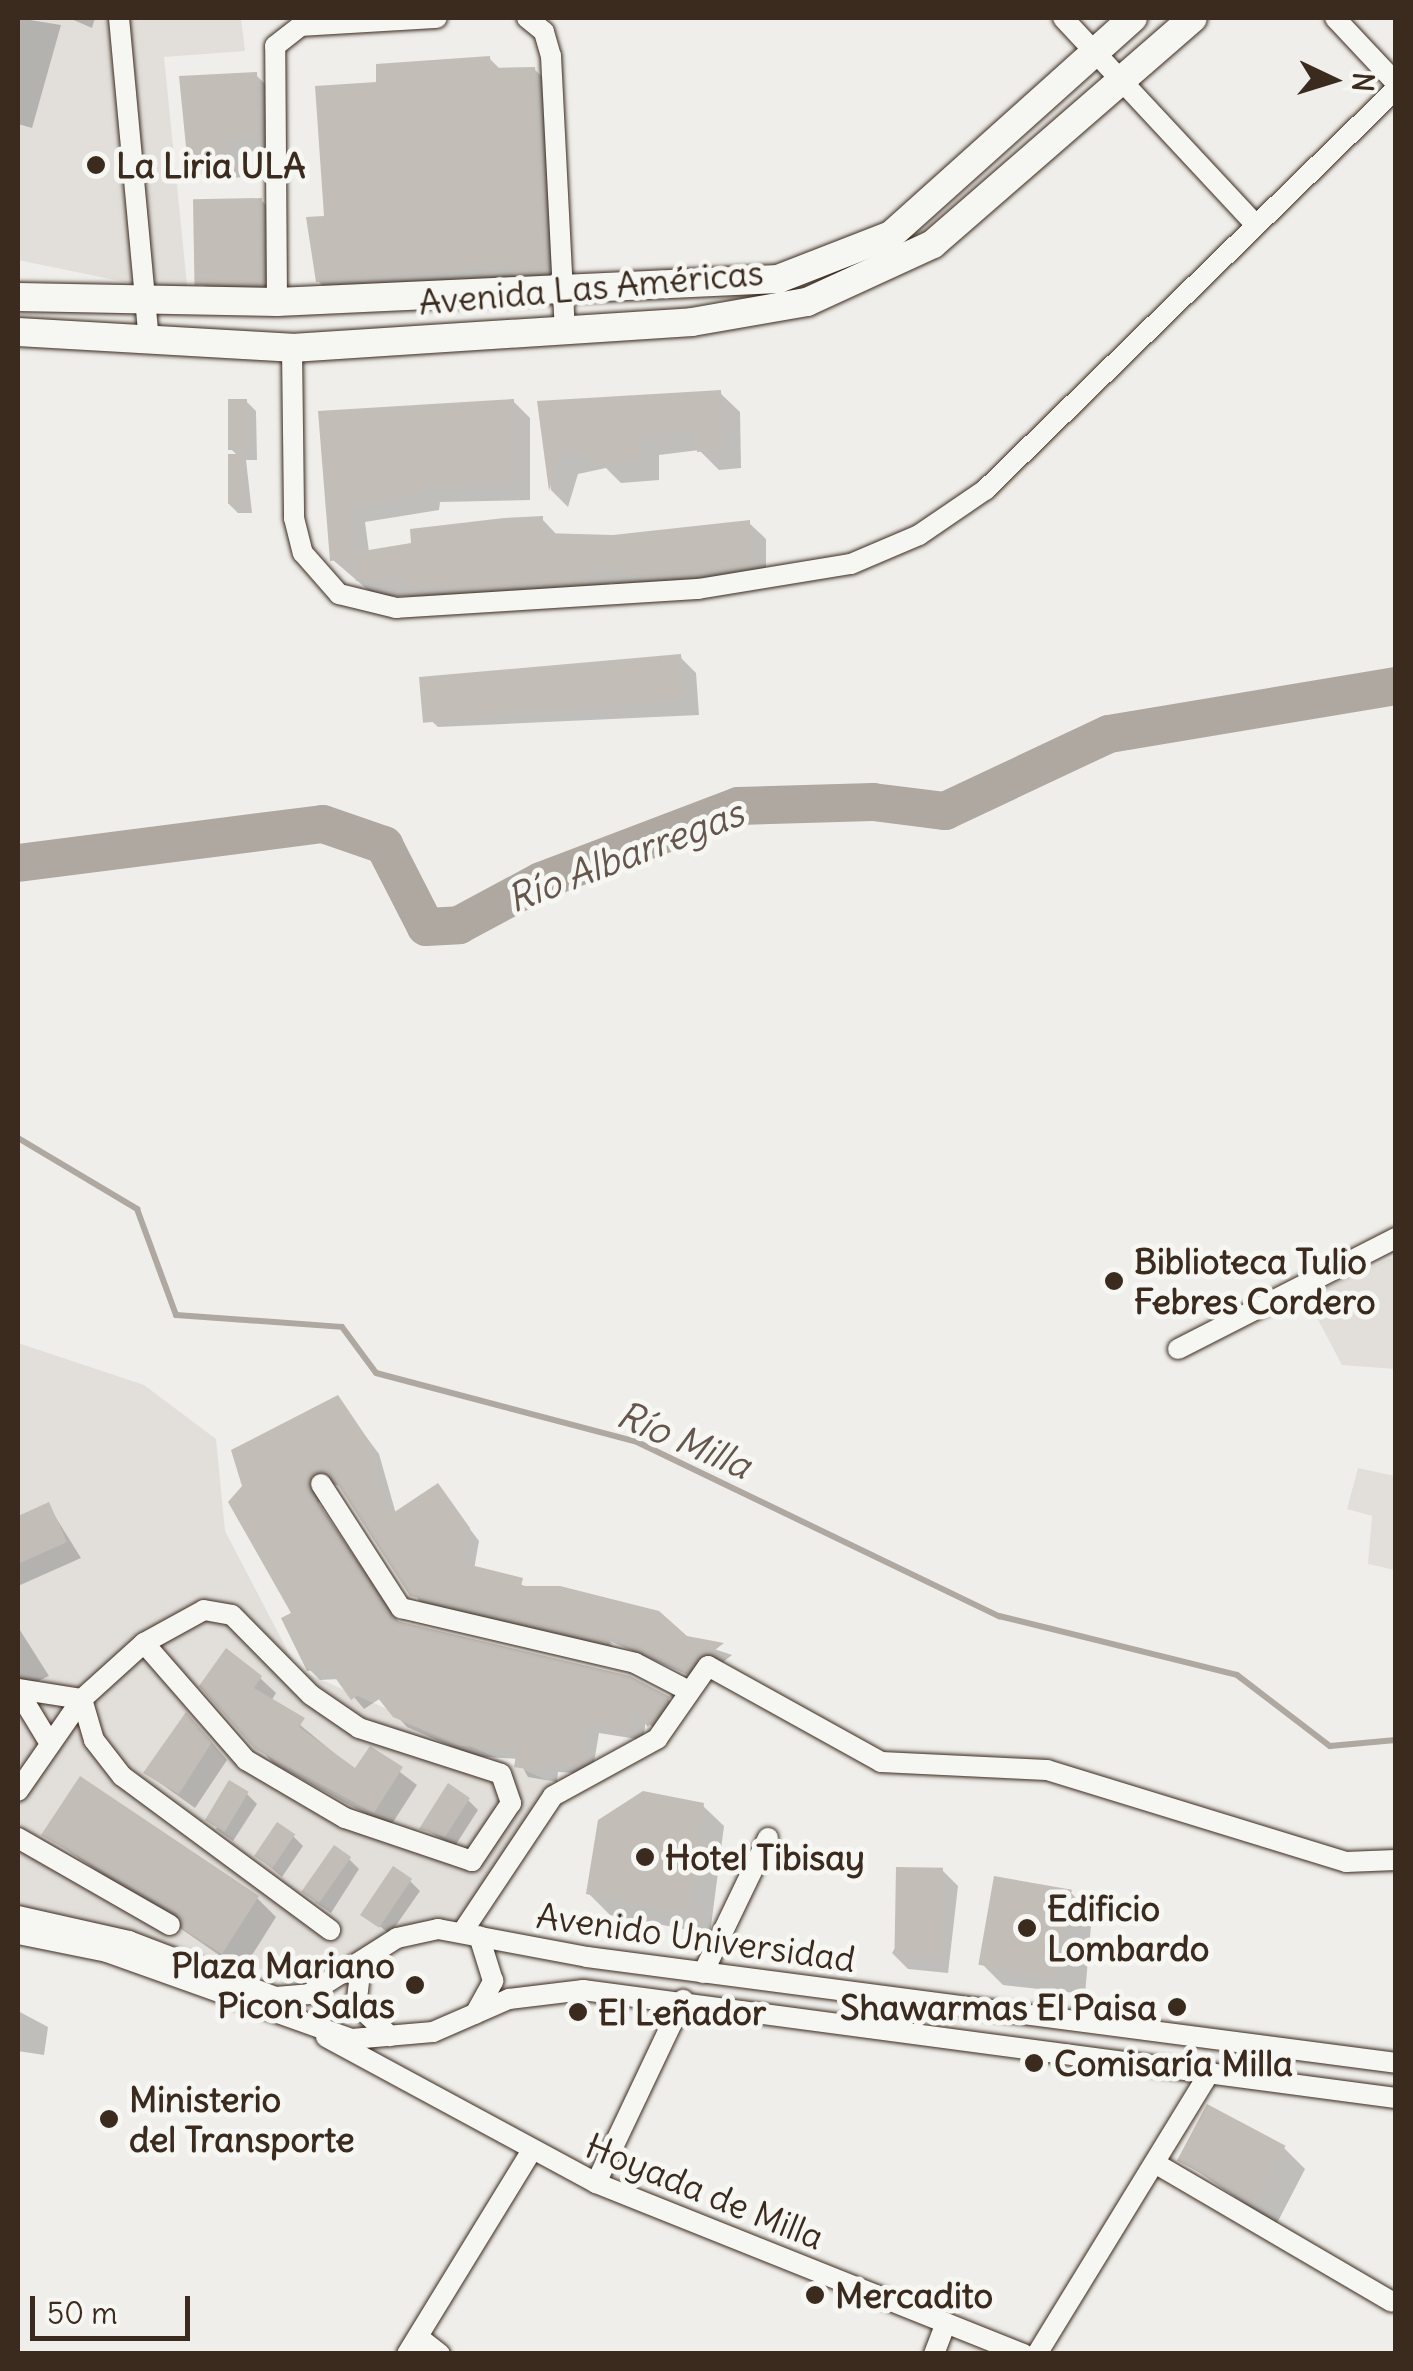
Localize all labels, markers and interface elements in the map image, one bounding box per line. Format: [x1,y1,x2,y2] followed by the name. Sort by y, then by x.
[1283,30,1383,130] north arrow
[1344,71,1382,93] text: N
[116,144,306,186] place label: La Liria ULA
[85,154,107,176] marker: La Liria ULA
[417,251,765,323] street label: Avenida Las Américas
[501,790,749,922] water label: Río Albarregas
[1134,1240,1376,1322] place label: Biblioteca Tulio Febres Cordero
[1103,1270,1125,1292] marker: Biblioteca Tulio Febres Cordero
[610,1391,758,1489] water label: Río Milla
[665,1836,865,1878] place label: Hotel Tibisay
[634,1846,656,1868] marker: Hotel Tibisay
[1047,1887,1209,1969] place label: Edificio Lombardo
[534,1894,858,1980] street label: Avenido Universidad
[1016,1917,1038,1939] marker: Edificio Lombardo
[171,1944,395,2026] place label: Plaza Mariano Picon Salas
[404,1974,426,1996] marker: Plaza Mariano Picon Salas
[840,1986,1157,2028] place label: Shawarmas El Paisa
[598,1991,766,2033] place label: El Leñador
[1166,1996,1188,2018] marker: Shawarmas El Paisa
[567,2001,589,2023] marker: El Leñador
[1054,2042,1293,2084] place label: Comisaría Milla
[1023,2052,1045,2074] marker: Comisaría Milla
[129,2078,355,2160] place label: Ministerio del Transporte
[98,2108,120,2130] marker: Ministerio del Transporte
[580,2124,830,2258] street label: Hoyada de Milla
[835,2274,993,2316] place label: Mercadito
[35,2276,195,2338] scale bar
[804,2284,826,2306] marker: Mercadito
[47,2294,117,2332] text: 50 m

